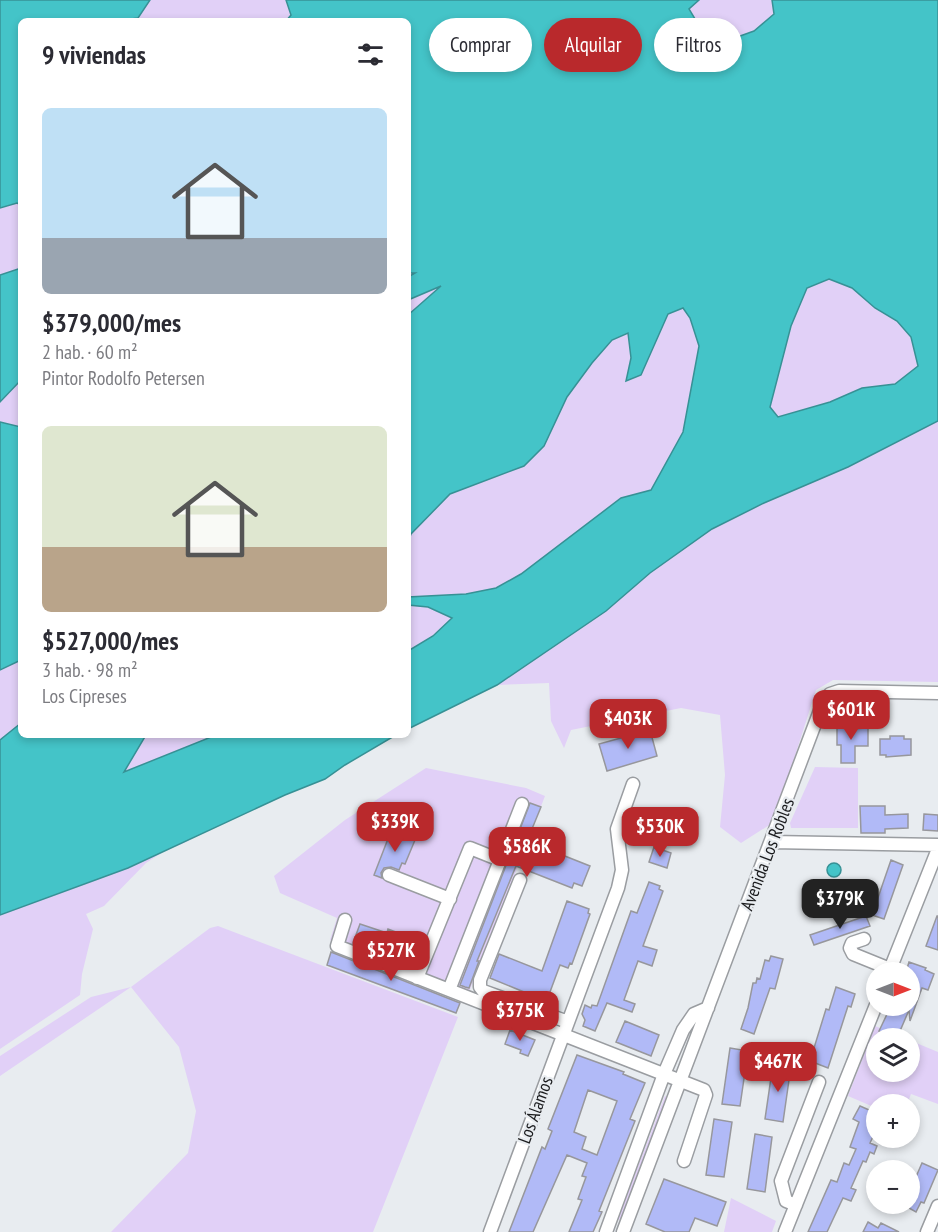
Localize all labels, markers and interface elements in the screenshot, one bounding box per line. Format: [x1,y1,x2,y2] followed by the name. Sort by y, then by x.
[429,18,532,72] chip: Comprar
[544,18,642,72] chip: Alquilar
[654,18,742,72] chip: Filtros
[42,38,146,71] text: 9 viviendas
[354,38,387,71] icon: filters
[161,147,269,255] icon: home
[42,306,181,339] text: $379,000/mes
[42,339,138,365] text: 2 hab. · 60 m²
[42,365,205,391] text: Pintor Rodolfo Petersen
[161,465,269,573] icon: home
[42,624,179,657] text: $527,000/mes
[42,657,138,683] text: 3 hab. · 98 m²
[42,683,127,709] text: Los Cipreses
[809,690,893,741] pin: $601K
[827,696,875,722] text: $601K
[586,699,670,750] pin: $403K
[604,705,652,731] text: $403K
[735,795,799,913] street label: Avenida Los Robles
[353,802,437,853] pin: $339K
[618,807,702,858] pin: $530K
[371,808,419,834] text: $339K
[636,813,684,839] text: $530K
[485,827,569,878] pin: $586K
[503,833,551,859] text: $586K
[798,879,882,930] pin: $379K
[816,885,864,911] text: $379K
[349,931,433,982] pin: $527K
[367,937,415,963] text: $527K
[866,962,920,1016] north arrow
[866,962,920,1214] map controls
[478,991,562,1042] pin: $375K
[496,997,544,1023] text: $375K
[866,1028,920,1082] button: layers
[736,1042,820,1093] pin: $467K
[754,1048,802,1074] text: $467K
[512,1073,558,1147] street label: Los Álamos
[866,1094,920,1148] button: +
[866,1160,920,1214] button: −

